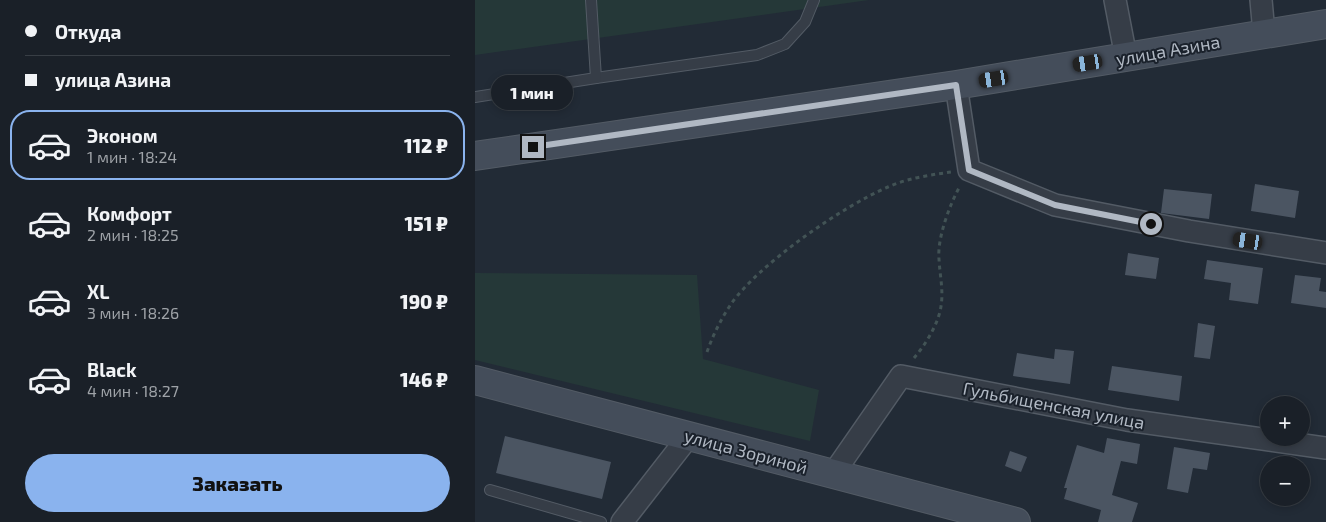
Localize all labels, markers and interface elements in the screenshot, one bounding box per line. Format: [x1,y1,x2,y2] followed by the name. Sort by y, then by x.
[55,20,121,43] text: Откуда
[1114,30,1222,70] street label: улица Азина
[1072,53,1103,73] car
[55,68,171,91] text: улица Азина
[978,69,1009,89] car
[492,74,574,110] callout: 1 мин
[510,83,554,102] text: 1 мин
[27,123,72,168] icon: car
[87,124,158,147] text: Эконом
[404,134,448,157] text: 112 ₽
[522,136,544,158] route end
[87,147,177,166] text: 1 мин · 18:24
[27,201,72,246] icon: car
[87,202,172,225] text: Комфорт
[405,212,448,235] text: 151 ₽
[1140,213,1162,235] route start
[87,225,179,244] text: 2 мин · 18:25
[1232,231,1263,251] car
[27,279,72,324] icon: car
[87,280,109,303] text: XL
[400,290,448,313] text: 190 ₽
[87,303,179,322] text: 3 мин · 18:26
[27,357,72,402] icon: car
[87,358,137,381] text: Black
[400,368,448,391] text: 146 ₽
[961,377,1147,433] street label: Гульбищенская улица
[87,381,179,400] text: 4 мин · 18:27
[1260,396,1310,506] map controls
[1260,396,1310,446] button: +
[682,424,810,478] street label: улица Зориной
[25,454,450,512] button: Заказать
[1260,456,1310,506] button: −

